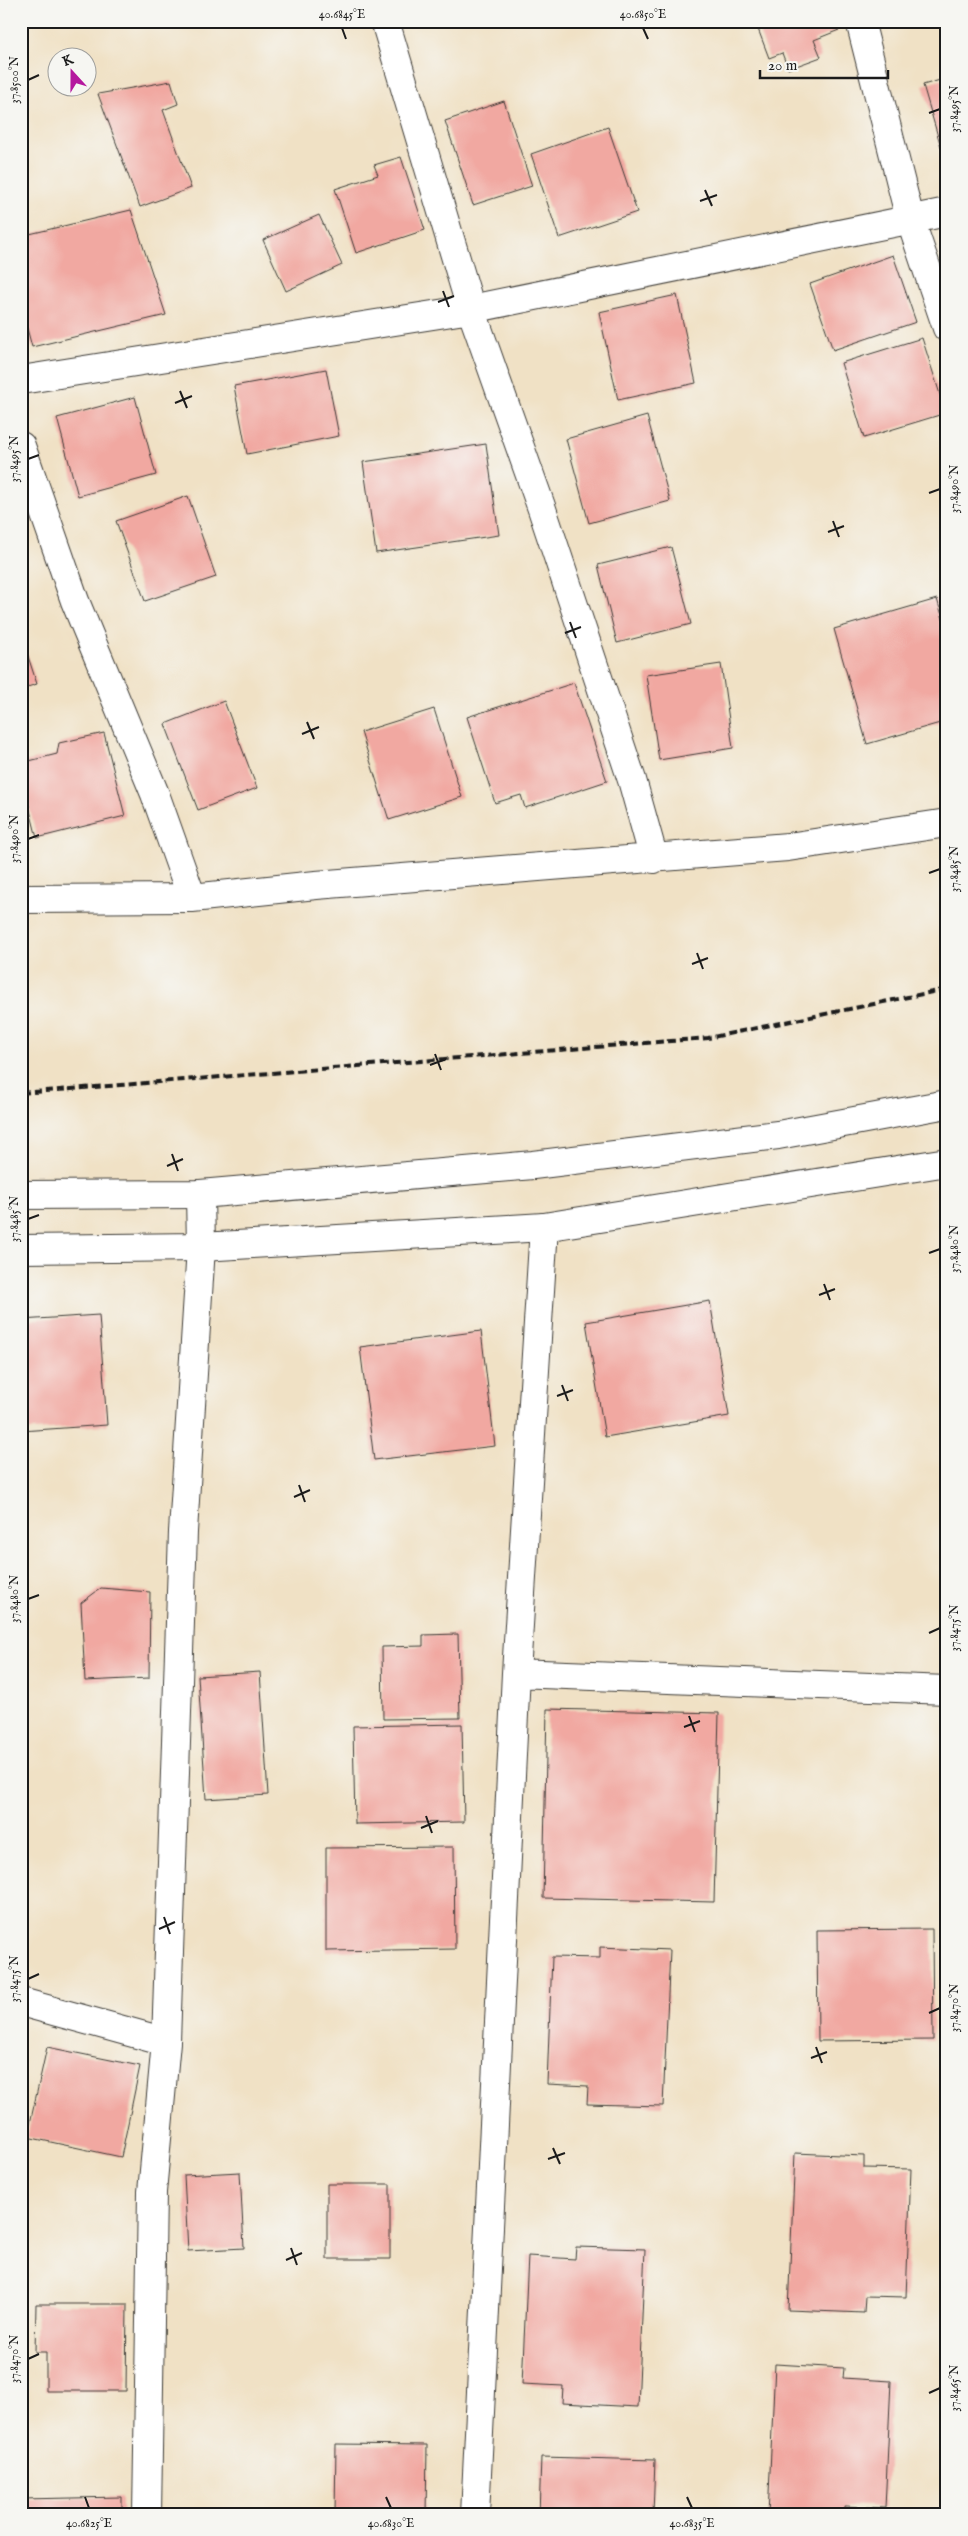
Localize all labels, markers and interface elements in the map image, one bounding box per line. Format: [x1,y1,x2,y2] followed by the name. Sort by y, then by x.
[319,7,365,22] text: 40.6845°E
[620,7,666,22] text: 40.6850°E
[48,48,98,98] north arrow
[760,48,888,80] scale bar
[60,50,76,71] text: K
[7,56,22,104] text: 37.8500°N
[768,56,798,75] text: 20 m
[947,85,962,133] text: 37.8495°N
[7,435,22,483] text: 37.8495°N
[947,464,962,513] text: 37.8490°N
[7,814,22,863] text: 37.8490°N
[947,845,962,892] text: 37.8485°N
[7,1195,22,1242] text: 37.8485°N
[947,1224,962,1273] text: 37.8480°N
[7,1574,22,1623] text: 37.8480°N
[947,1604,962,1652] text: 37.8475°N
[7,1955,22,2003] text: 37.8475°N
[947,1983,962,2032] text: 37.8470°N
[7,2334,22,2383] text: 37.8470°N
[947,2364,962,2411] text: 37.8465°N
[66,2516,112,2531] text: 40.6825°E
[368,2516,414,2531] text: 40.6830°E
[669,2516,715,2531] text: 40.6835°E

